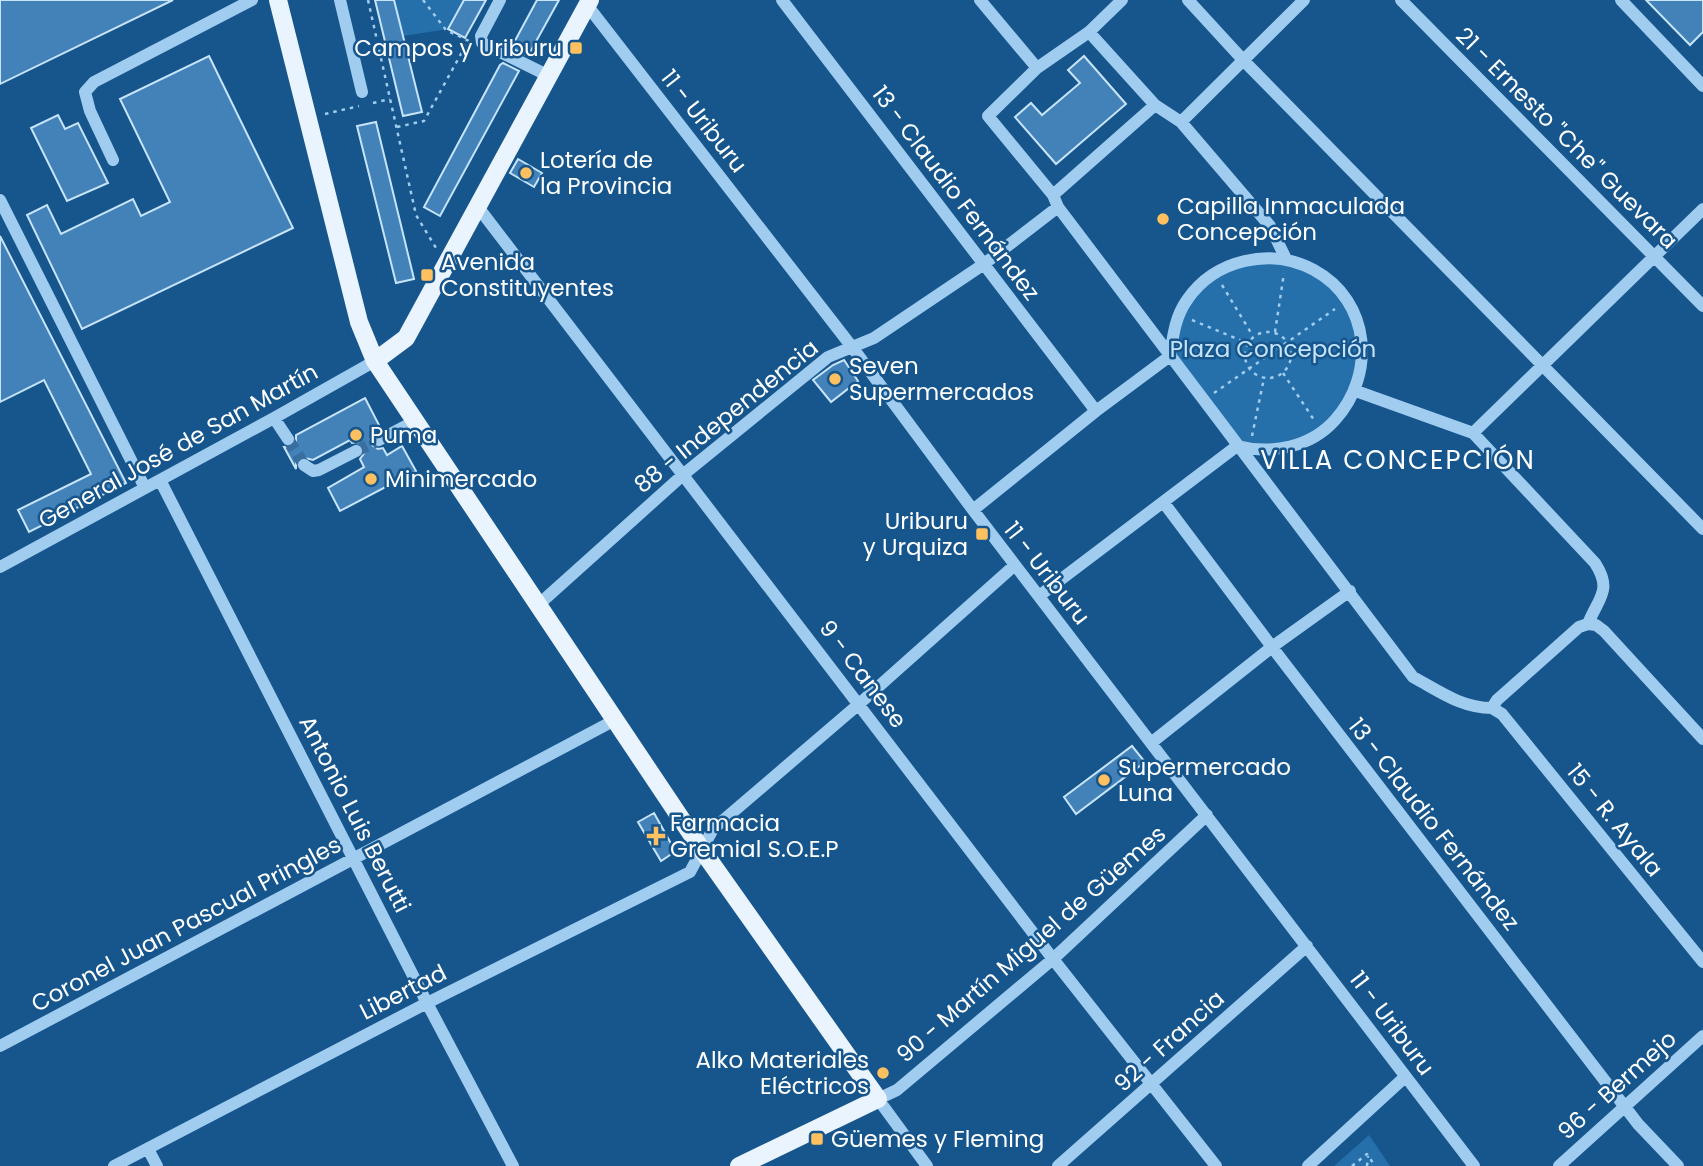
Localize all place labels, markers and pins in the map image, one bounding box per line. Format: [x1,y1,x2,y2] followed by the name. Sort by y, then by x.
[354,32,562,64] place label: Campos y Uriburu
[568,40,584,56] marker: Campos y Uriburu
[540,144,672,202] place label: Lotería de la Provincia
[518,165,534,181] marker: Lotería de la Provincia
[1177,190,1405,248] place label: Capilla Inmaculada Concepción
[1155,211,1171,227] marker: Capilla Inmaculada Concepción
[441,246,614,304] place label: Avenida Constituyentes
[419,267,435,283] marker: Avenida Constituyentes
[849,350,1034,408] place label: Seven Supermercados
[827,371,843,387] marker: Seven Supermercados
[370,419,437,451] place label: Puma
[348,427,364,443] marker: Puma
[385,463,537,495] place label: Minimercado
[363,471,379,487] marker: Minimercado
[863,505,968,563] place label: Uriburu y Urquiza
[974,526,990,542] marker: Uriburu y Urquiza
[1118,751,1291,809] place label: Supermercado Luna
[1096,772,1112,788] marker: Supermercado Luna
[670,807,839,865] place label: Farmacia Gremial S.O.E.P
[648,828,664,844] marker: Farmacia Gremial S.O.E.P
[695,1044,869,1102] place label: Alko Materiales Eléctricos
[875,1065,891,1081] marker: Alko Materiales Eléctricos
[831,1123,1044,1155] place label: Güemes y Fleming
[809,1131,825,1147] marker: Güemes y Fleming

